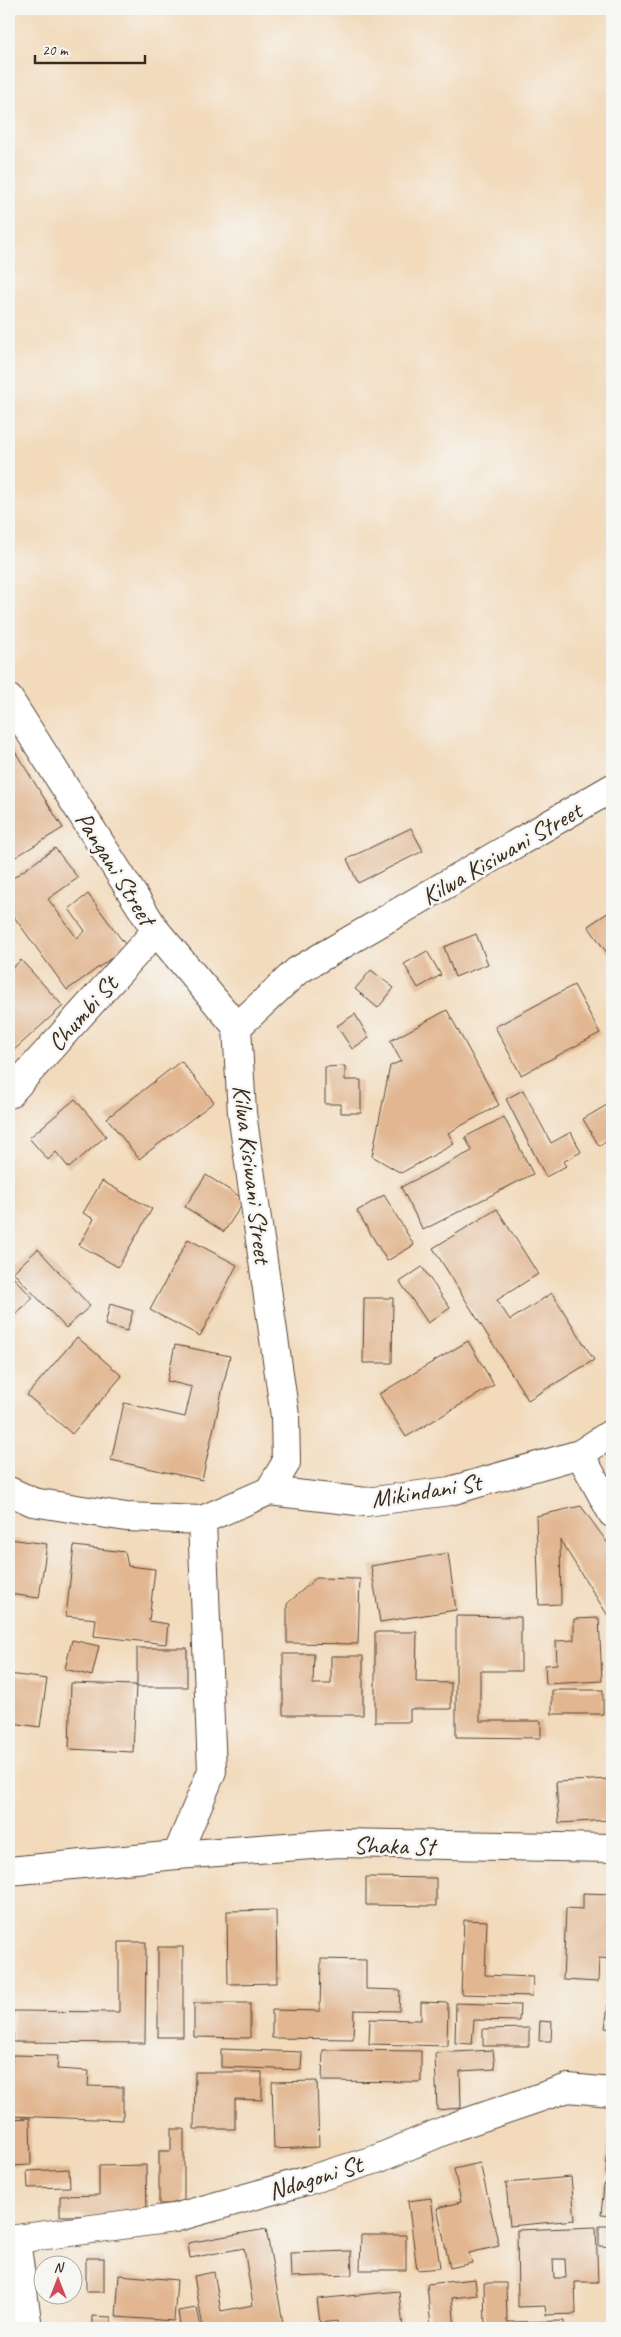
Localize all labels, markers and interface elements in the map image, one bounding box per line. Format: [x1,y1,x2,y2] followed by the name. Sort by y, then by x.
[35,32,145,64] scale bar
[42,41,69,60] text: 20 m
[416,794,590,913] street label: Kilwa Kisiwani Street
[68,806,165,934] street label: Pangani Street
[41,967,127,1058] street label: Chumbi St
[225,1083,279,1268] street label: Kilwa Kisiwani Street
[369,1466,486,1515] street label: Mikindani St
[353,1829,438,1863] street label: Shaka St
[265,2148,369,2207] street label: Ndagoni St
[32,2254,82,2304] north arrow
[54,2259,65,2276] text: N

